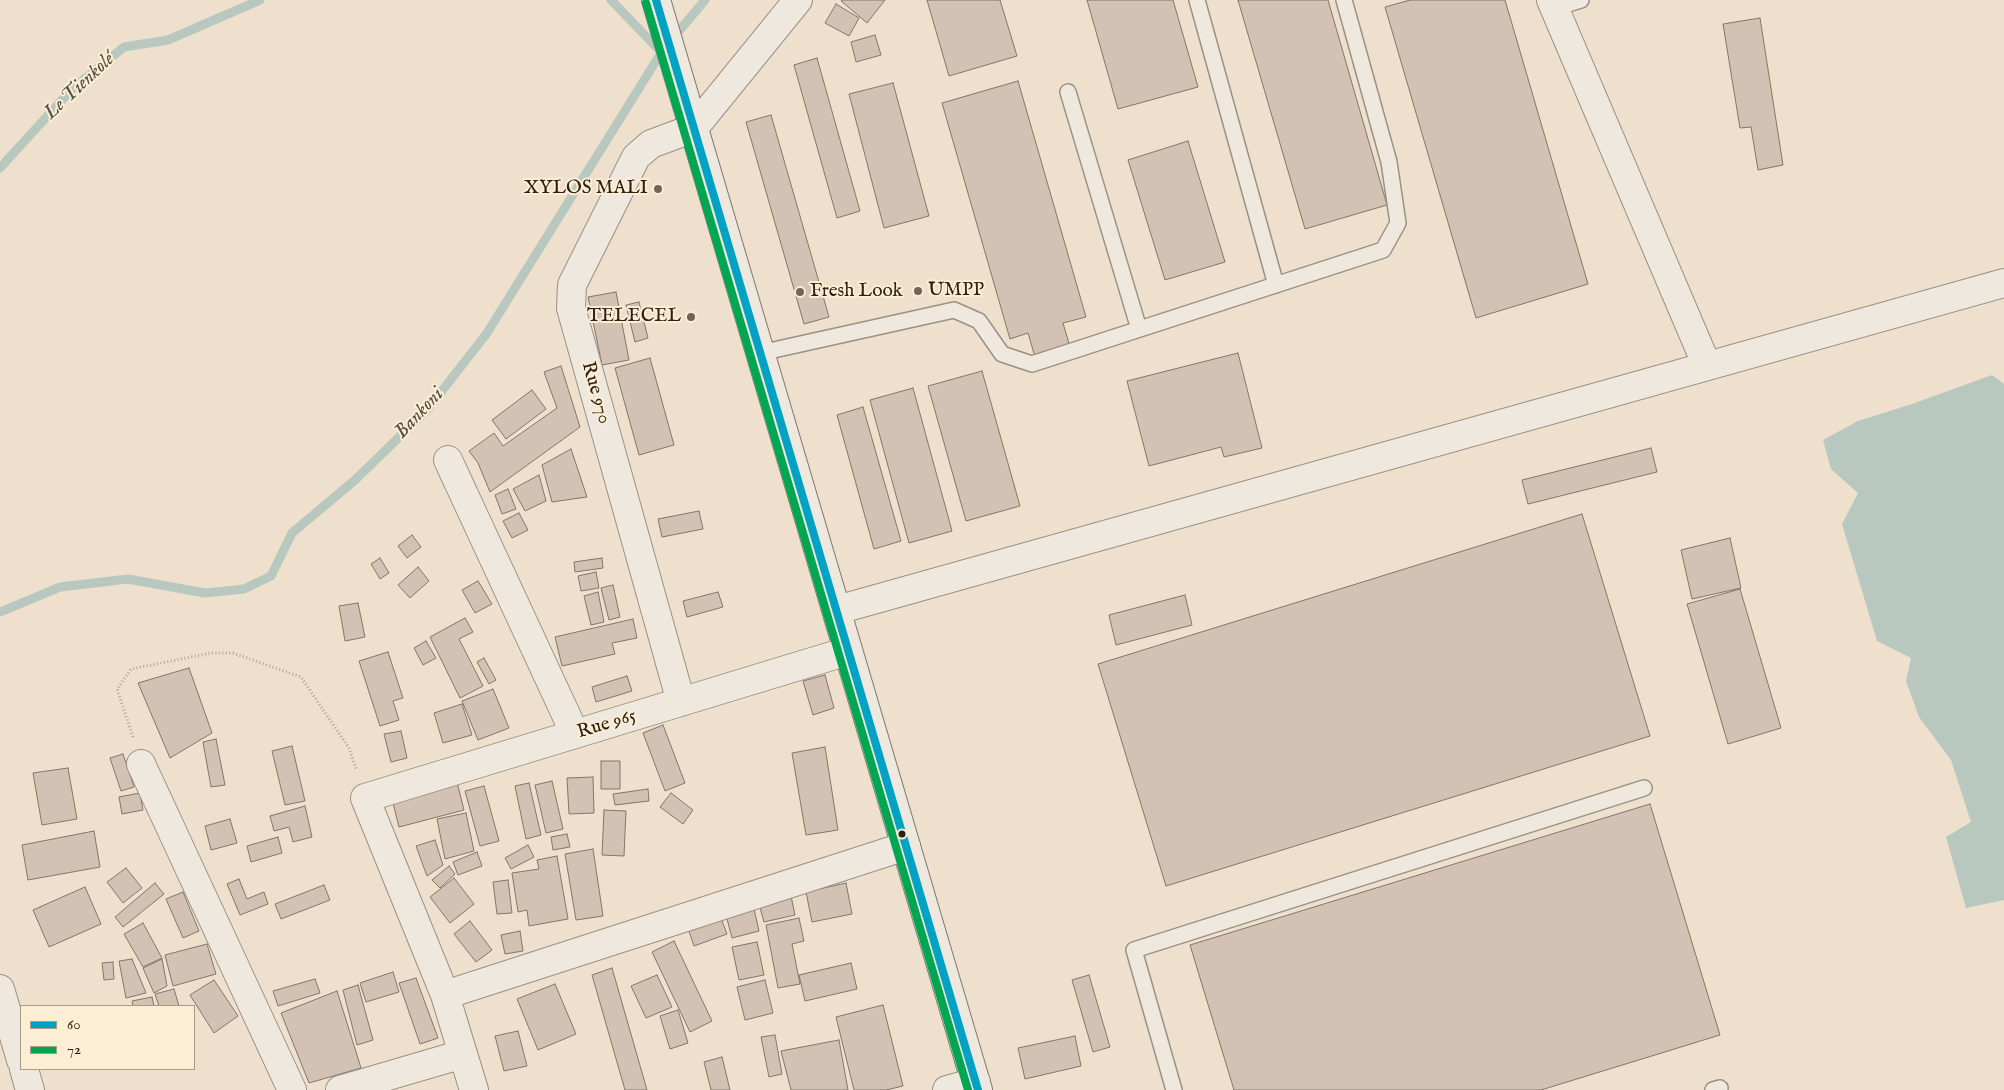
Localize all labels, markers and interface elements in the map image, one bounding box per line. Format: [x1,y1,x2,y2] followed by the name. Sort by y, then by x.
[40,48,120,126] water label: Le Tienkolé
[524,178,648,200] place label: XYLOS MALI
[652,183,664,195] marker: XYLOS MALI
[928,280,984,302] place label: UMPP
[810,281,903,303] place label: Fresh Look
[912,285,924,297] marker: UMPP
[794,286,806,298] marker: Fresh Look
[587,306,681,328] place label: TELECEL
[685,311,697,323] marker: TELECEL
[575,359,615,427] street label: Rue 970
[390,383,450,445] water label: Bankoni
[575,705,639,745] street label: Rue 965
[897,829,907,839] unlabelled marker
[20,1005,195,1070] legend
[67,1015,81,1034] text: 60
[67,1040,81,1059] text: 72

